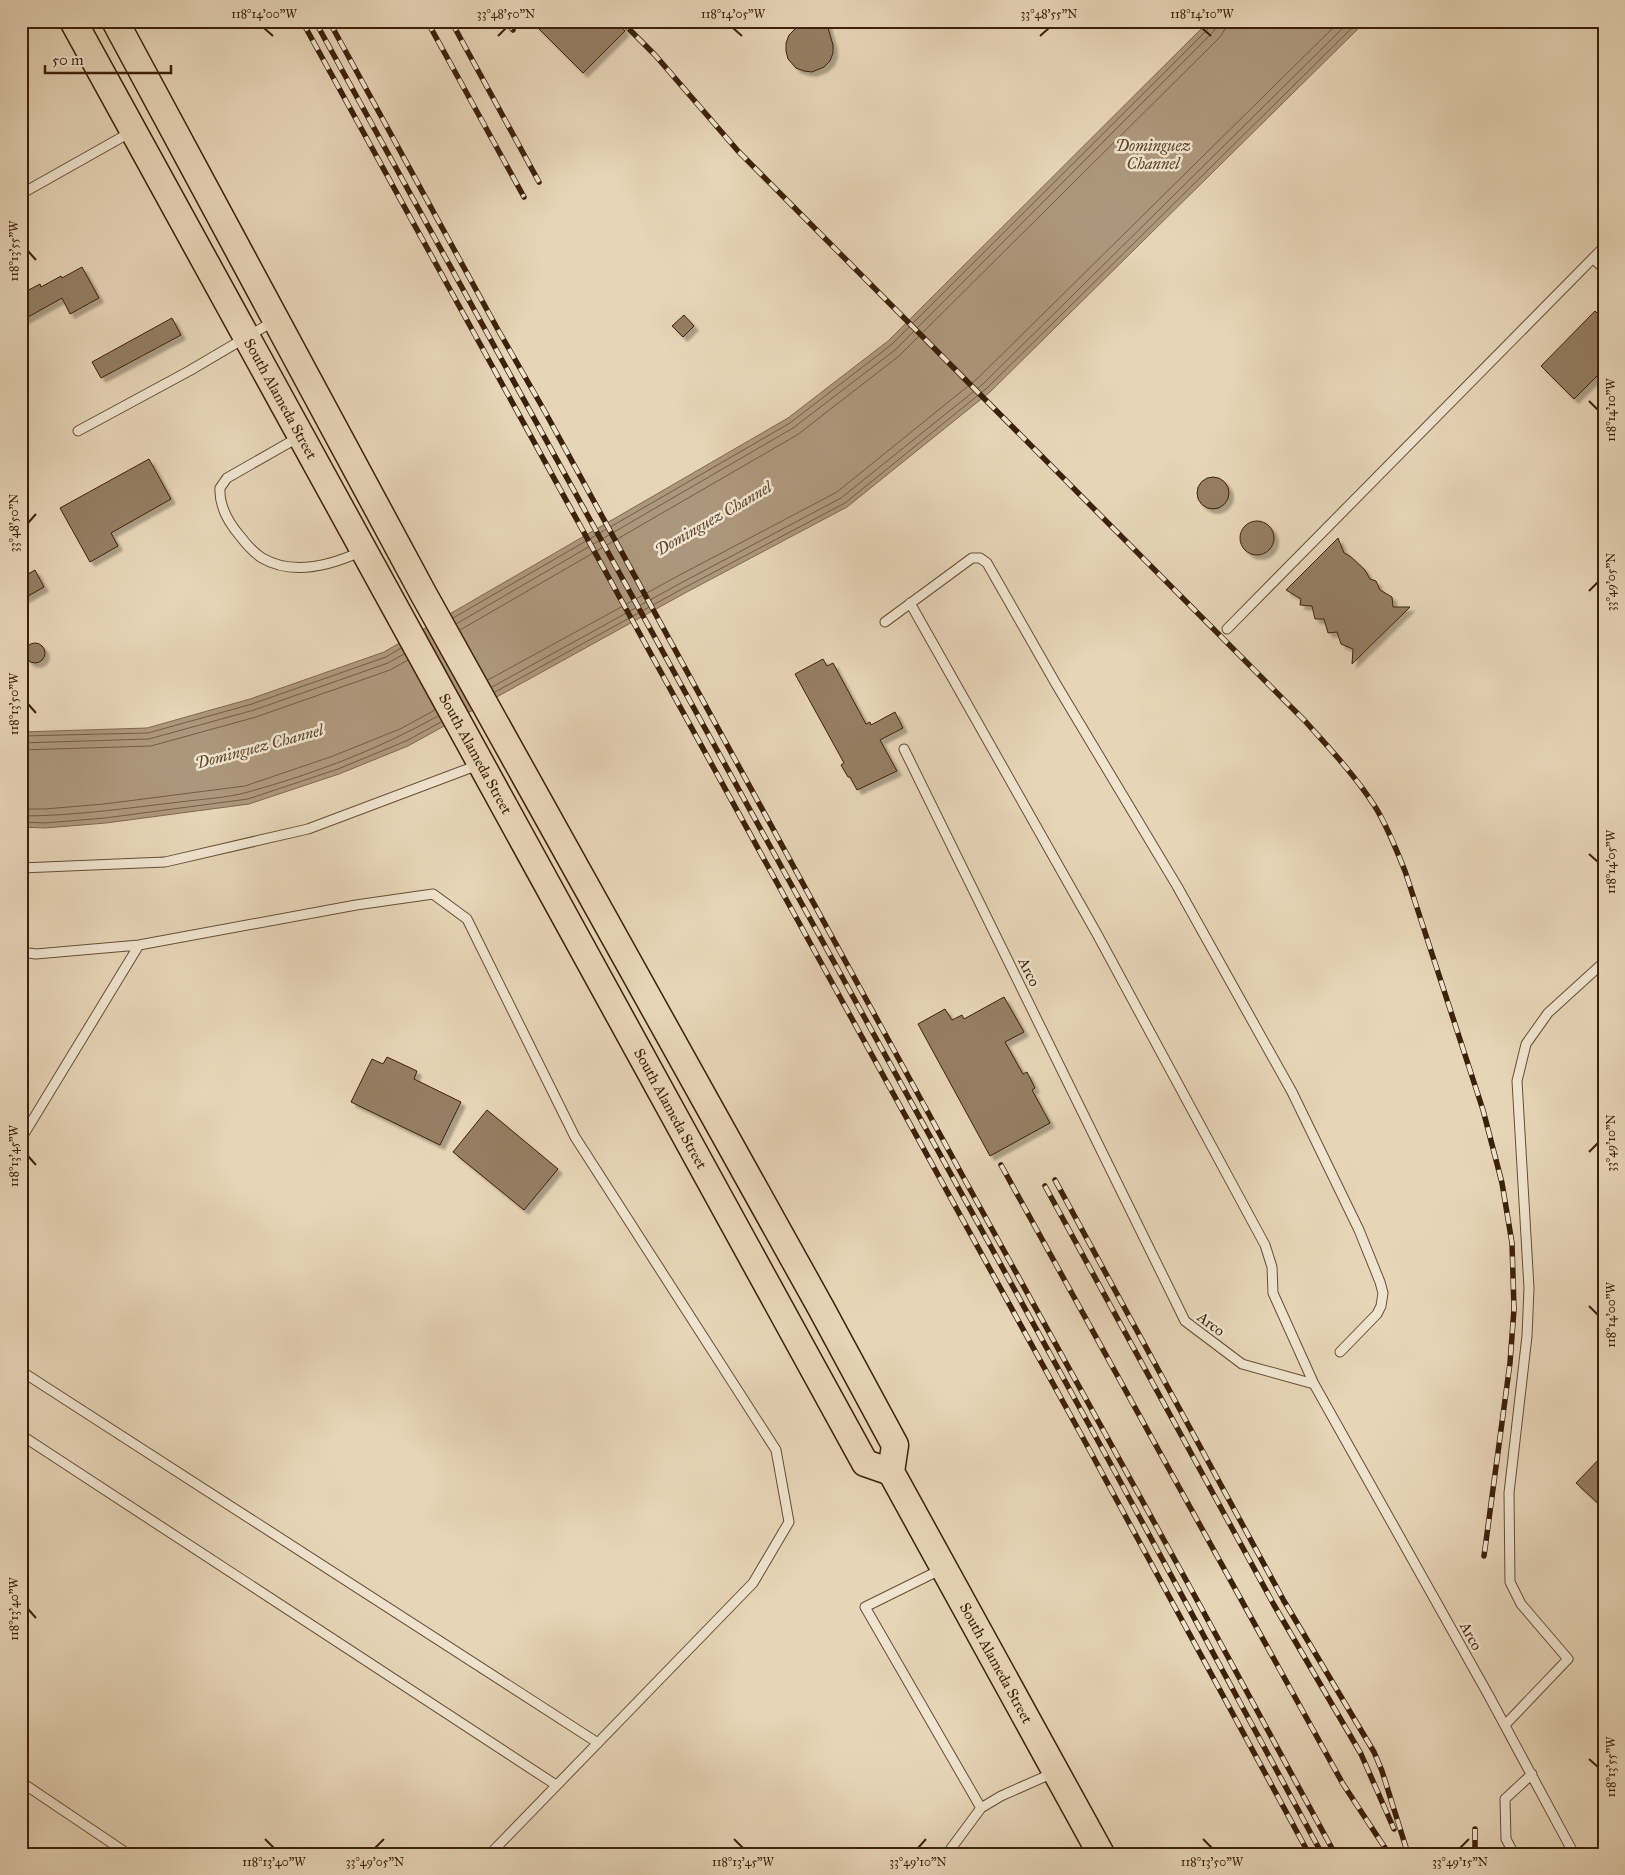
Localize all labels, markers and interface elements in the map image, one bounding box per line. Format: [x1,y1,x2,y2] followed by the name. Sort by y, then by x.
[231,7,297,21] text: 118°14'00"W
[477,7,535,21] text: 33°48'50"N
[701,7,766,21] text: 118°14'05"W
[1021,7,1077,21] text: 33°48'55"N
[1170,7,1234,21] text: 118°14'10"W
[45,42,171,74] scale bar
[52,51,84,69] text: 50 m
[1115,136,1191,173] water label: Dominguez Channel
[7,220,21,281] text: 118°13'55"W
[240,335,321,463] street label: South Alameda Street
[1604,378,1618,442] text: 118°14'10"W
[651,476,777,560] water label: Dominguez Channel
[7,494,21,552] text: 33°48'50"N
[1604,553,1618,611] text: 33°49'05"N
[7,672,21,735] text: 118°13'50"W
[435,690,516,818] street label: South Alameda Street
[193,720,327,773] water label: Dominguez Channel
[1604,829,1618,894] text: 118°14'05"W
[1014,954,1044,990] street label: Arco
[630,1045,711,1173] street label: South Alameda Street
[1604,1114,1618,1172] text: 33°49'10"N
[7,1124,21,1187] text: 118°13'45"W
[1604,1282,1618,1348] text: 118°14'00"W
[1193,1307,1229,1340] street label: Arco
[7,1577,21,1641] text: 118°13'40"W
[956,1600,1037,1727] street label: South Alameda Street
[1455,1618,1486,1654] street label: Arco
[1604,1736,1618,1797] text: 118°13'55"W
[242,1855,306,1869] text: 118°13'40"W
[346,1855,404,1869] text: 33°49'05"N
[712,1855,775,1869] text: 118°13'45"W
[889,1855,947,1869] text: 33°49'10"N
[1181,1855,1244,1869] text: 118°13'50"W
[1432,1855,1488,1869] text: 33°49'15"N

